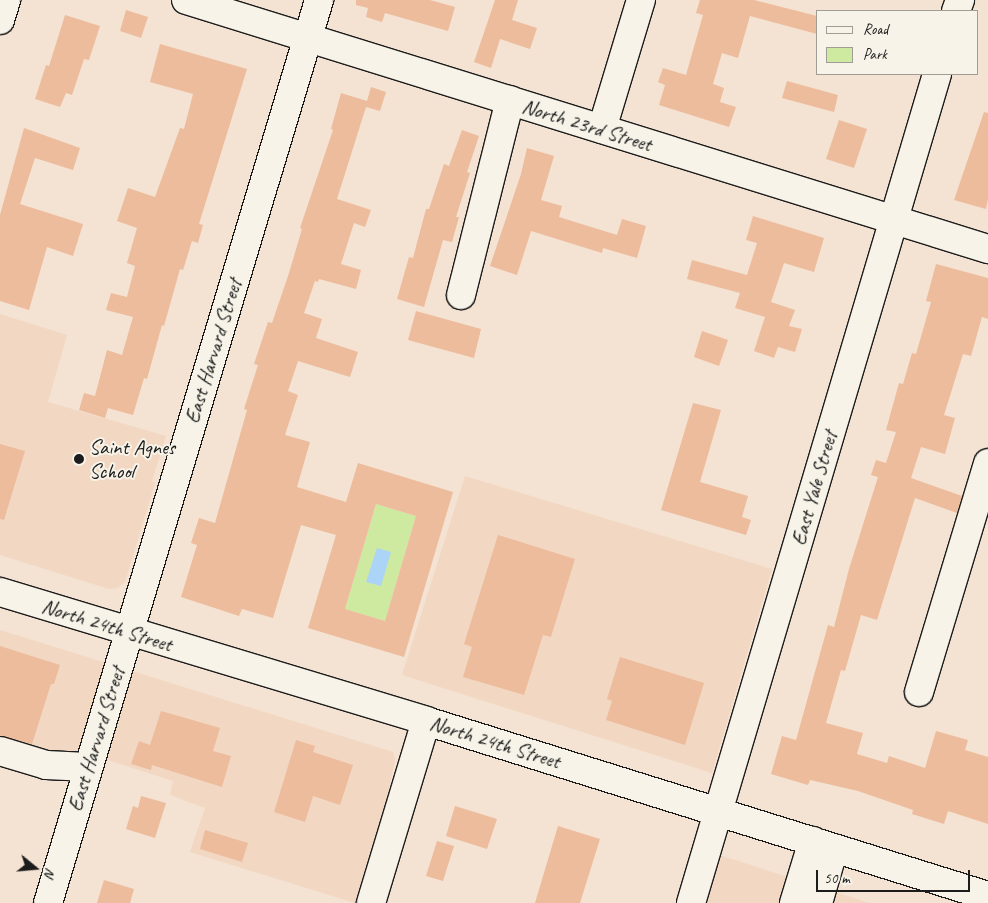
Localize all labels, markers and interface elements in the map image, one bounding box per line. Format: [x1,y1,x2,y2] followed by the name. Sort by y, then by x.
[816,10,978,75] legend
[863,20,888,39] text: Road
[863,45,887,64] text: Park
[519,93,655,157] street label: North 23rd Street
[179,276,247,426] street label: East Harvard Street
[785,427,843,549] street label: East Yale Street
[89,434,175,484] place label: Saint Agnes School
[73,453,85,465] marker: Saint Agnes School
[39,593,175,657] street label: North 24th Street
[62,664,130,814] street label: East Harvard Street
[427,710,563,774] street label: North 24th Street
[10,843,60,893] north arrow
[818,860,972,892] scale bar
[40,866,59,879] text: N
[824,869,850,888] text: 50 m

